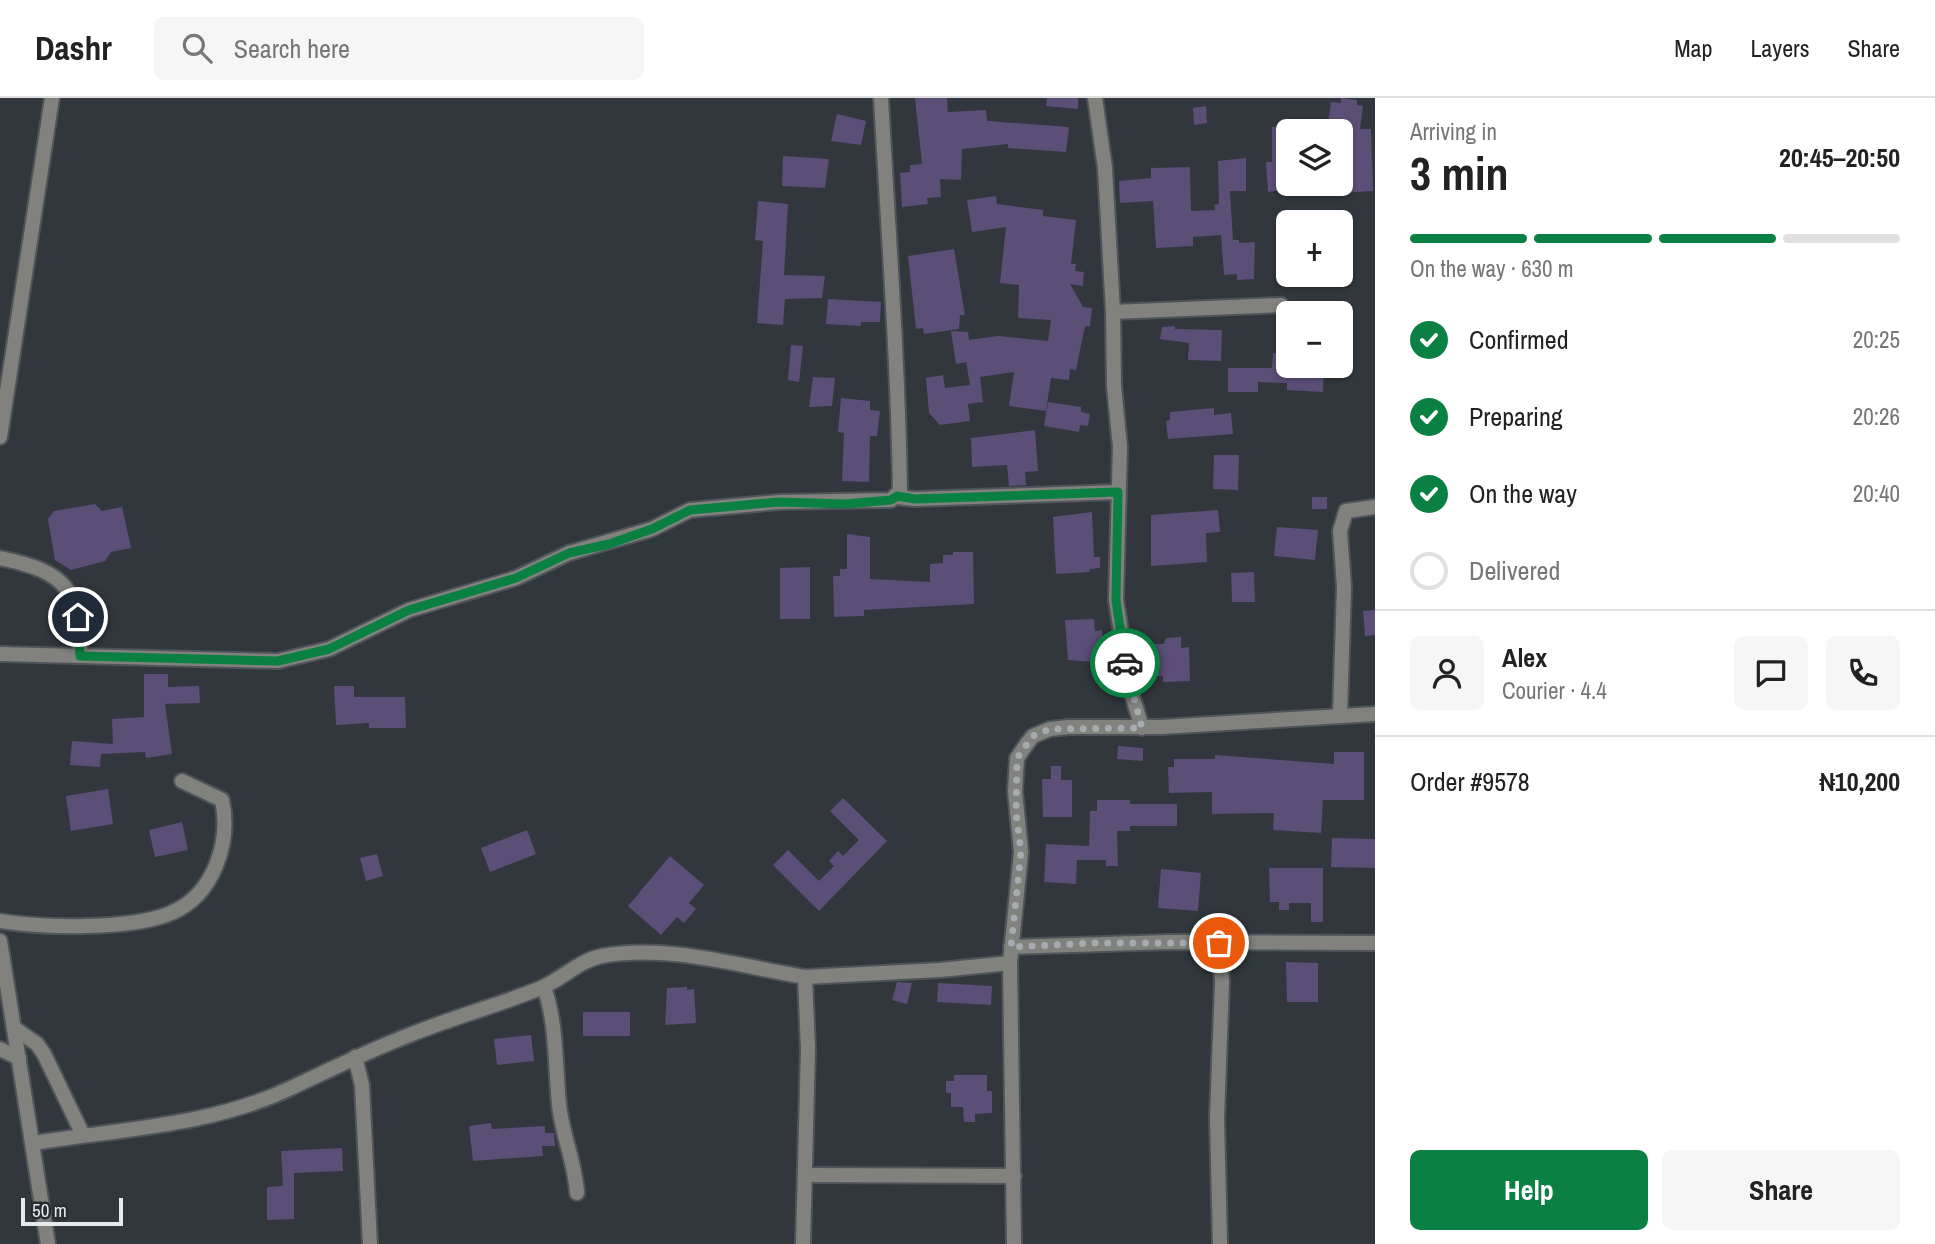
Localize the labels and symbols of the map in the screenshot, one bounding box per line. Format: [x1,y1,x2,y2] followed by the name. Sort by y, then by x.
[48,587,108,647] pin
[1090,628,1160,698] courier
[1189,913,1249,973] pin
[21,1195,122,1227] scale bar

